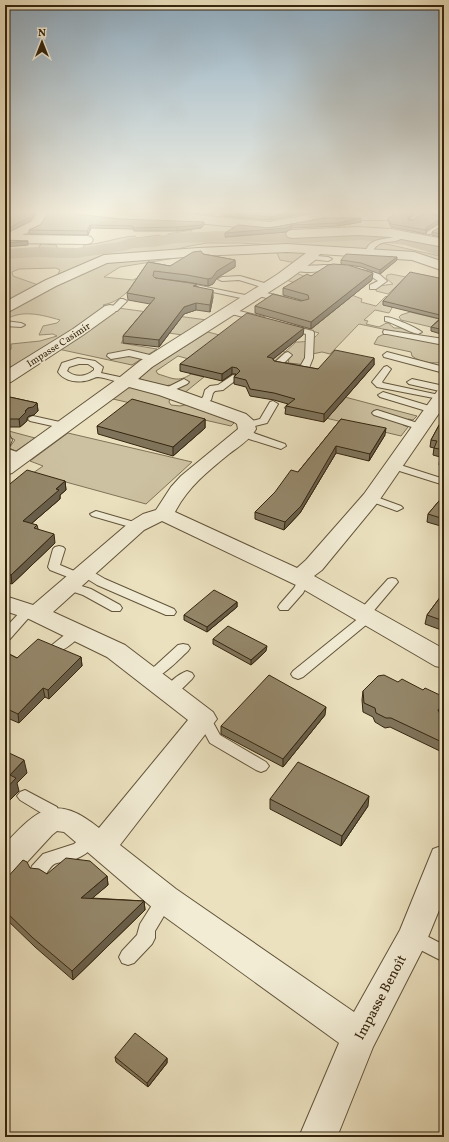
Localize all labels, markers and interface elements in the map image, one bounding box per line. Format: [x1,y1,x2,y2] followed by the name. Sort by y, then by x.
[22,22,62,62] north arrow
[38,26,46,41] text: N
[24,319,93,371] street label: Impasse Casimir
[351,952,412,1044] street label: Impasse Benoît

